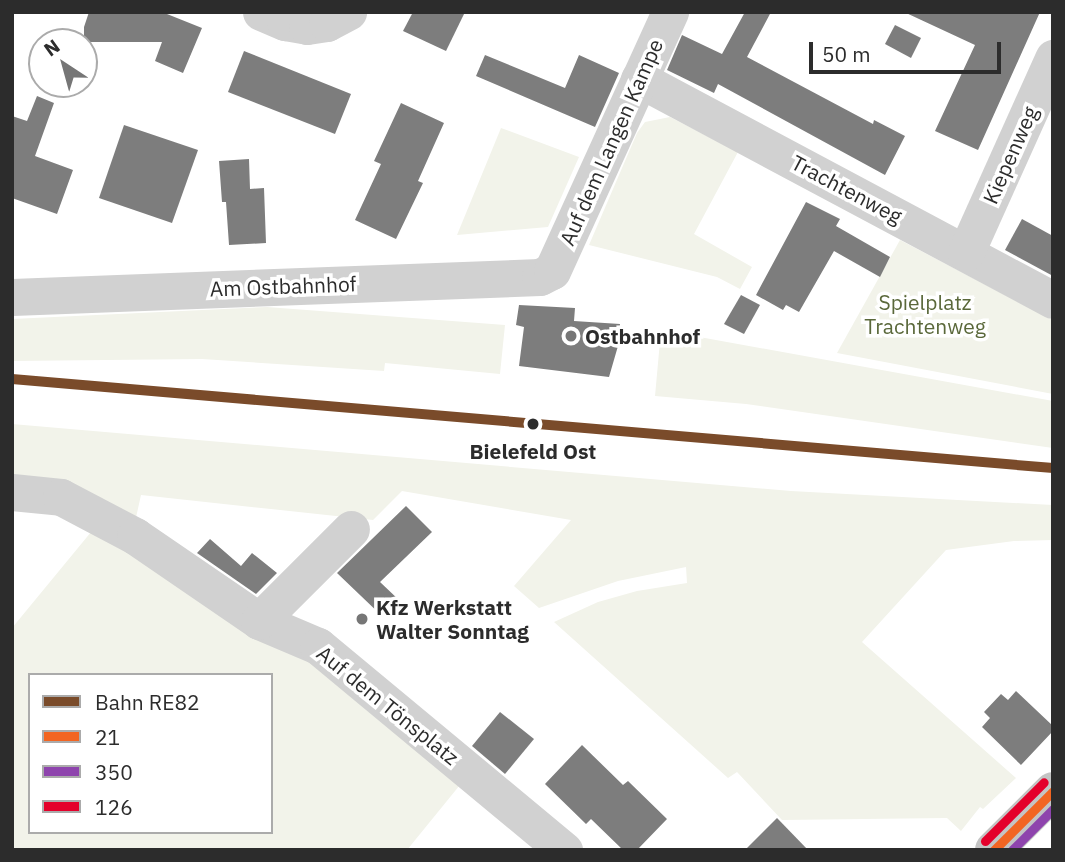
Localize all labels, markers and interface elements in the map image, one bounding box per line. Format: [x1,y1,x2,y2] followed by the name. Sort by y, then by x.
[28,28,98,98] north arrow
[813,28,1006,72] scale bar
[39,34,64,61] text: N
[554,35,668,249] street label: Auf dem Langen Kampe
[822,40,871,68] text: 50 m
[977,102,1043,208] street label: Kiepenweg
[787,149,907,229] street label: Trachtenweg
[209,271,357,301] street label: Am Ostbahnhof
[864,289,986,339] park label: Spielplatz Trachtenweg
[585,323,700,349] place label: Ostbahnhof
[563,328,579,344] marker: Ostbahnhof
[522,413,544,435] marker: Bielefeld Ost
[470,438,596,464] place label: Bielefeld Ost
[376,594,529,644] place label: Kfz Werkstatt Walter Sonntag
[354,611,370,627] marker: Kfz Werkstatt Walter Sonntag
[312,640,464,770] street label: Auf dem Tönsplatz
[28,673,273,834] legend
[95,688,200,716] text: Bahn RE82
[95,723,120,751] text: 21
[95,758,133,786] text: 350
[95,793,133,821] text: 126

